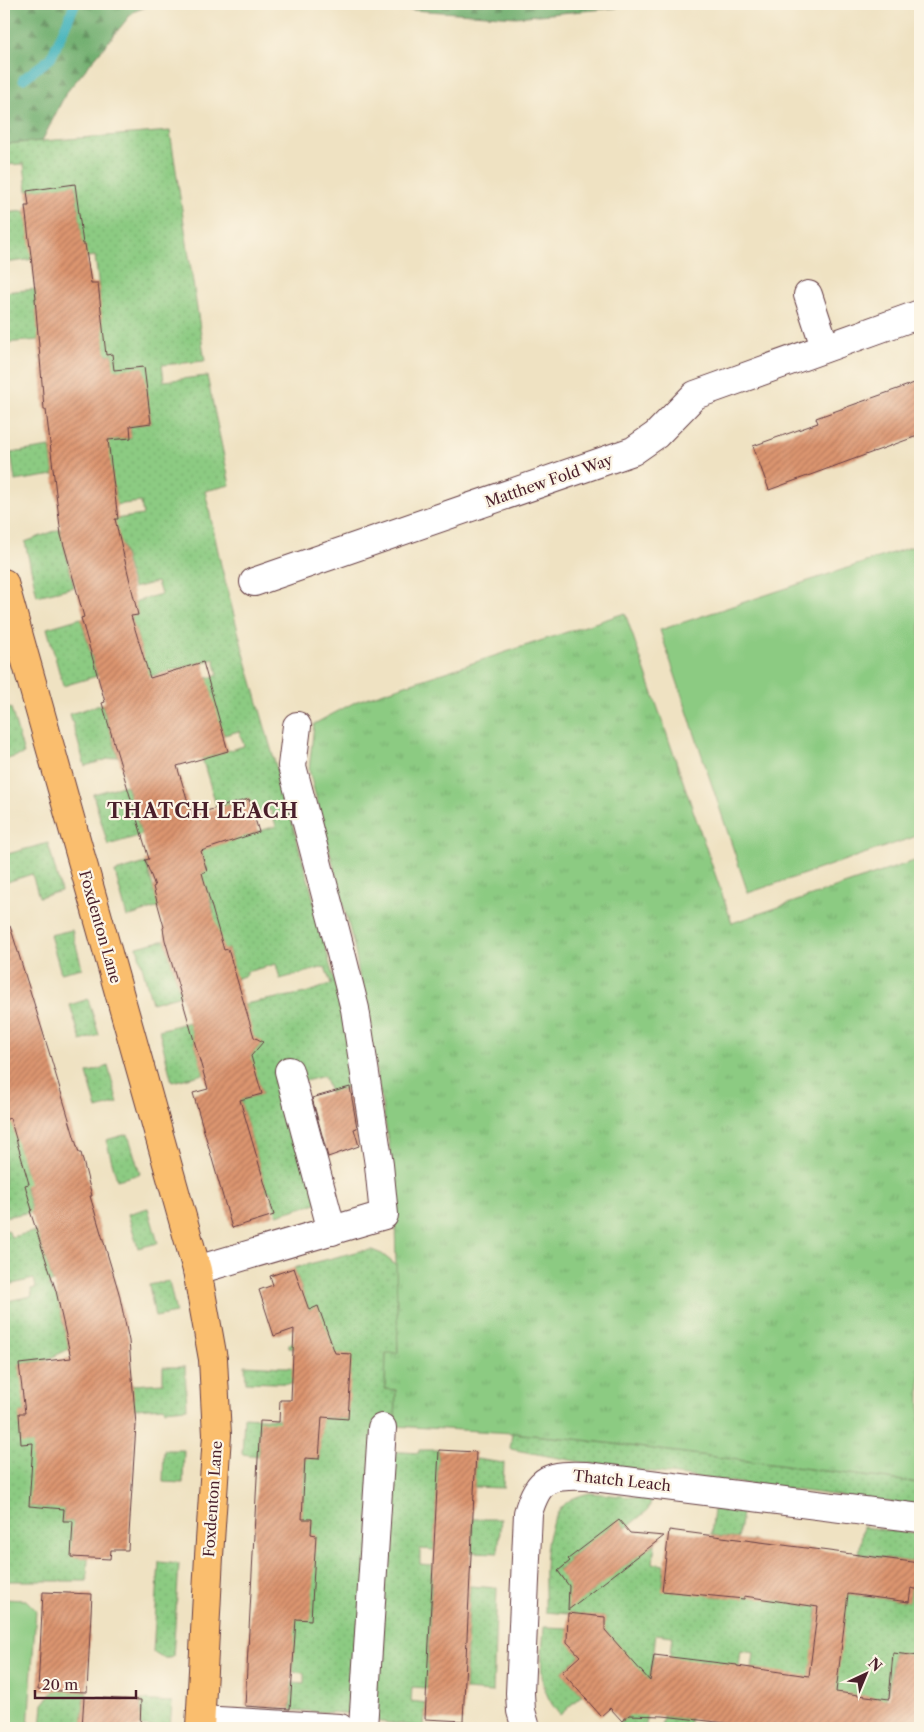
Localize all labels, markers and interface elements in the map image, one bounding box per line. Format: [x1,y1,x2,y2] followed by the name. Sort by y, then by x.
[483,450,616,511] street label: Matthew Fold Way
[107,799,299,823] district label: THATCH LEACH
[75,868,126,986] street label: Foxdenton Lane
[199,1440,226,1558] street label: Foxdenton Lane
[572,1466,673,1495] street label: Thatch Leach
[842,1650,892,1700] north arrow
[864,1654,886,1675] text: N
[35,1667,136,1699] scale bar
[42,1675,78,1694] text: 20 m

